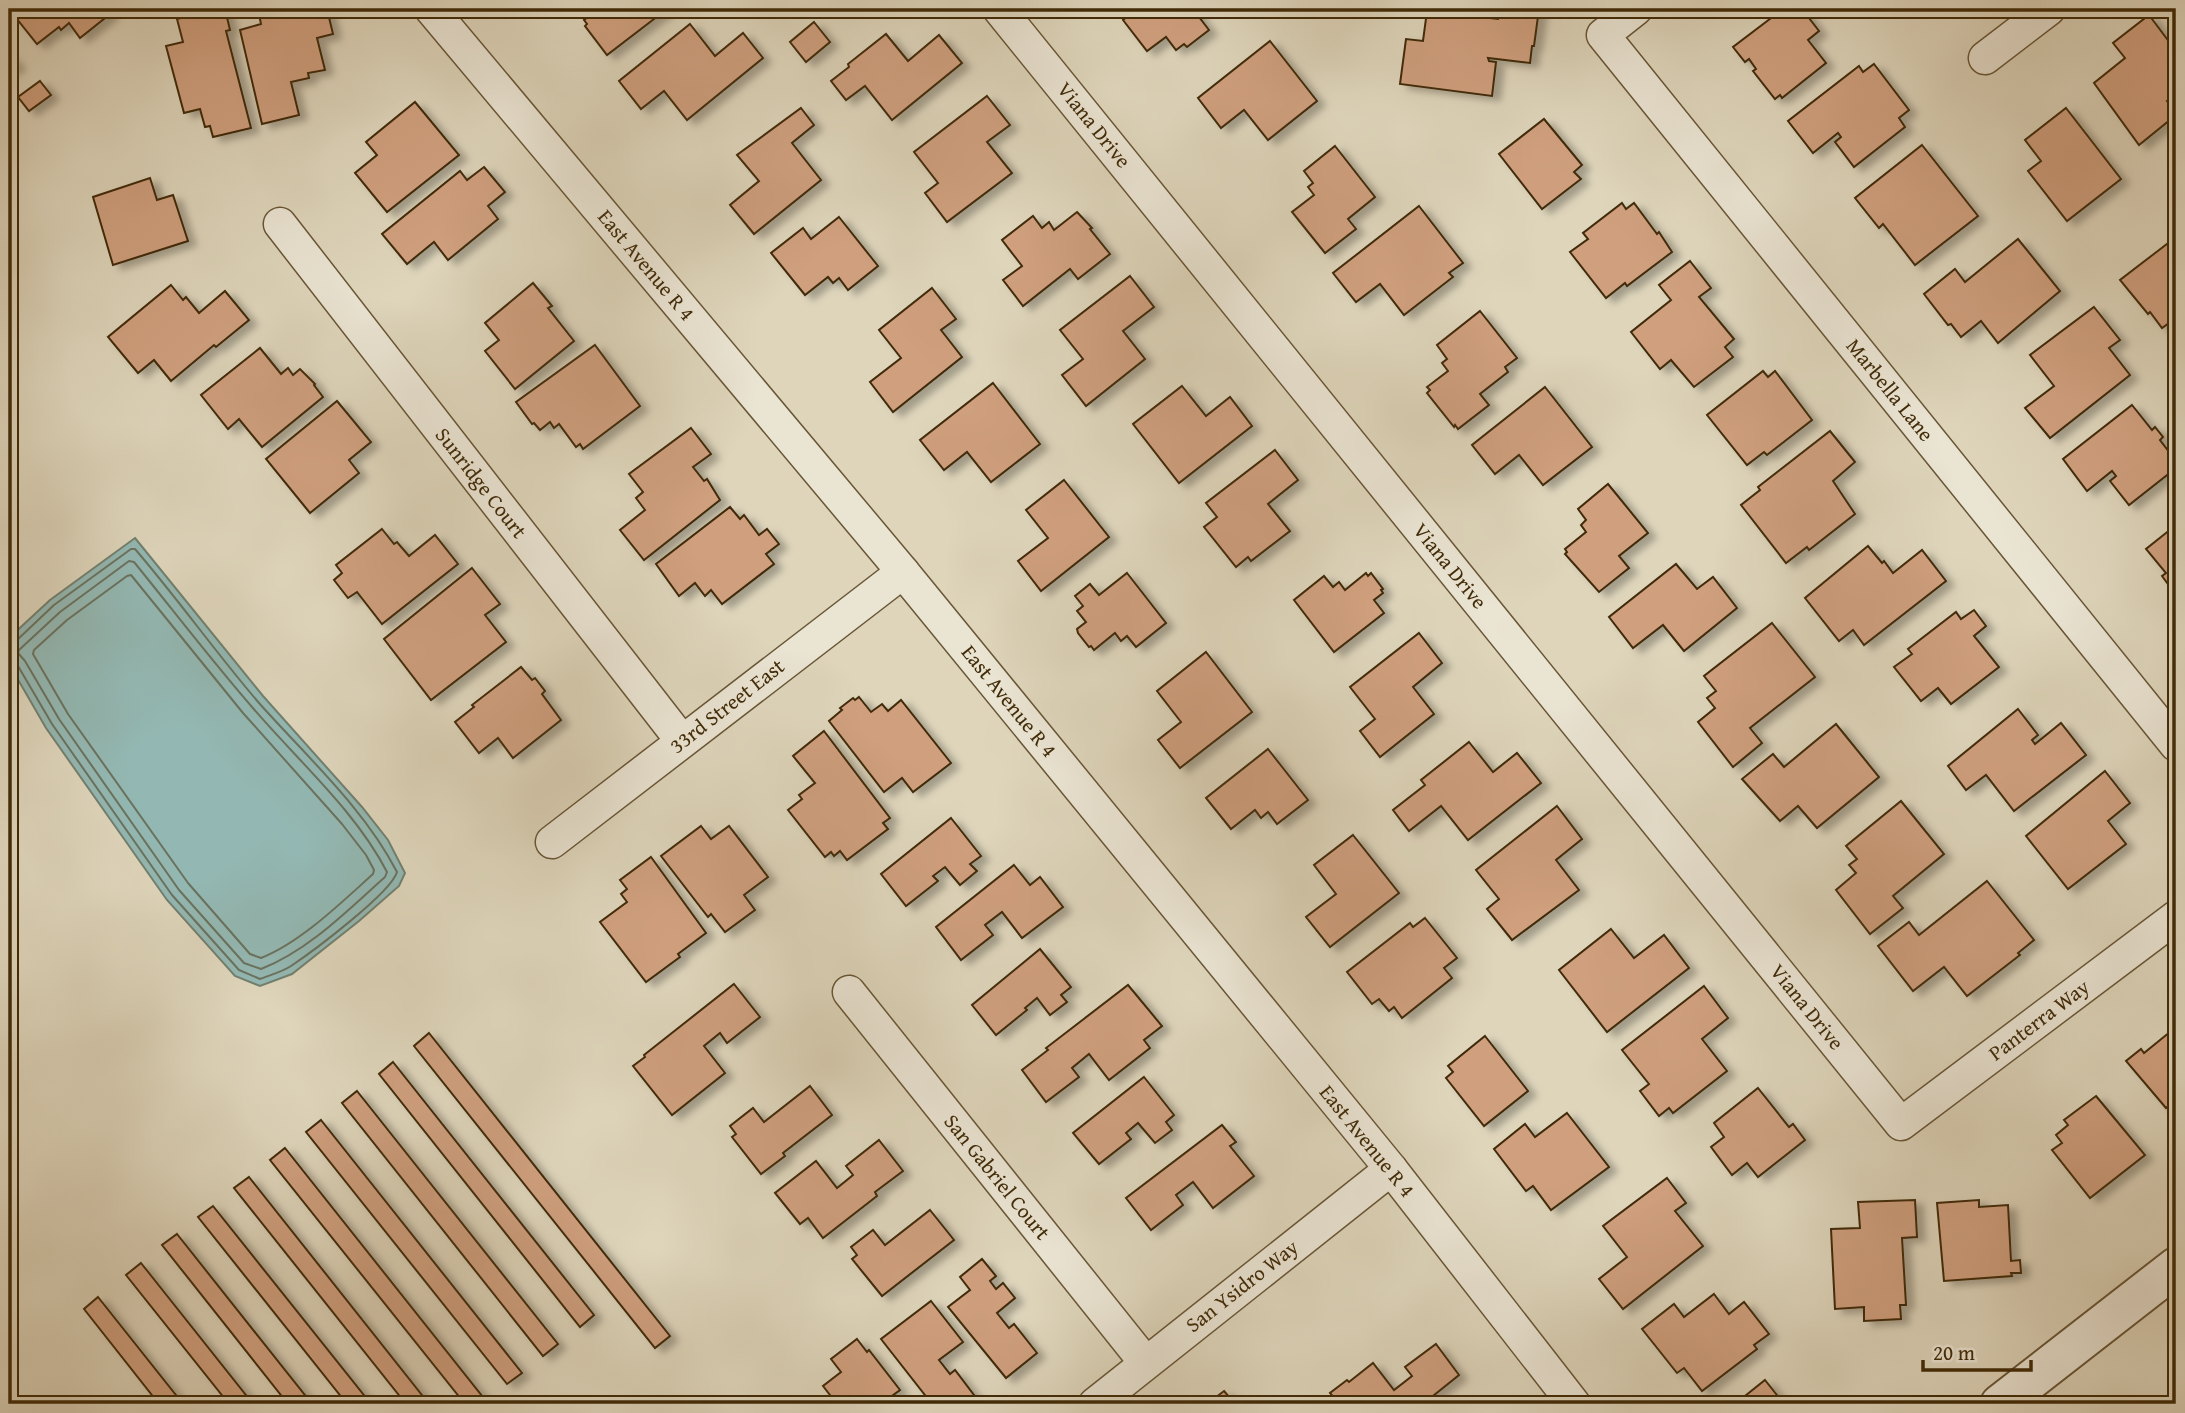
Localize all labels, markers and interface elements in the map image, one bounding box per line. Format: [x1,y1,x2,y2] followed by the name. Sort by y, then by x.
[1050,75,1139,175] street label: Viana Drive
[591,202,702,327] street label: East Avenue R 4
[1839,331,1942,448] street label: Marbella Lane
[428,420,535,545] street label: Sunridge Court
[1406,516,1495,616] street label: Viana Drive
[954,638,1065,764] street label: East Avenue R 4
[663,650,791,760] street label: 33rd Street East
[1763,957,1852,1057] street label: Viana Drive
[1982,971,2096,1068] street label: Panterra Way
[1312,1078,1423,1204] street label: East Avenue R 4
[937,1107,1058,1247] street label: San Gabriel Court
[1179,1231,1305,1340] street label: San Ysidro Way
[1923,1329,2031,1373] scale bar
[1933,1337,1975,1368] text: 20 m

